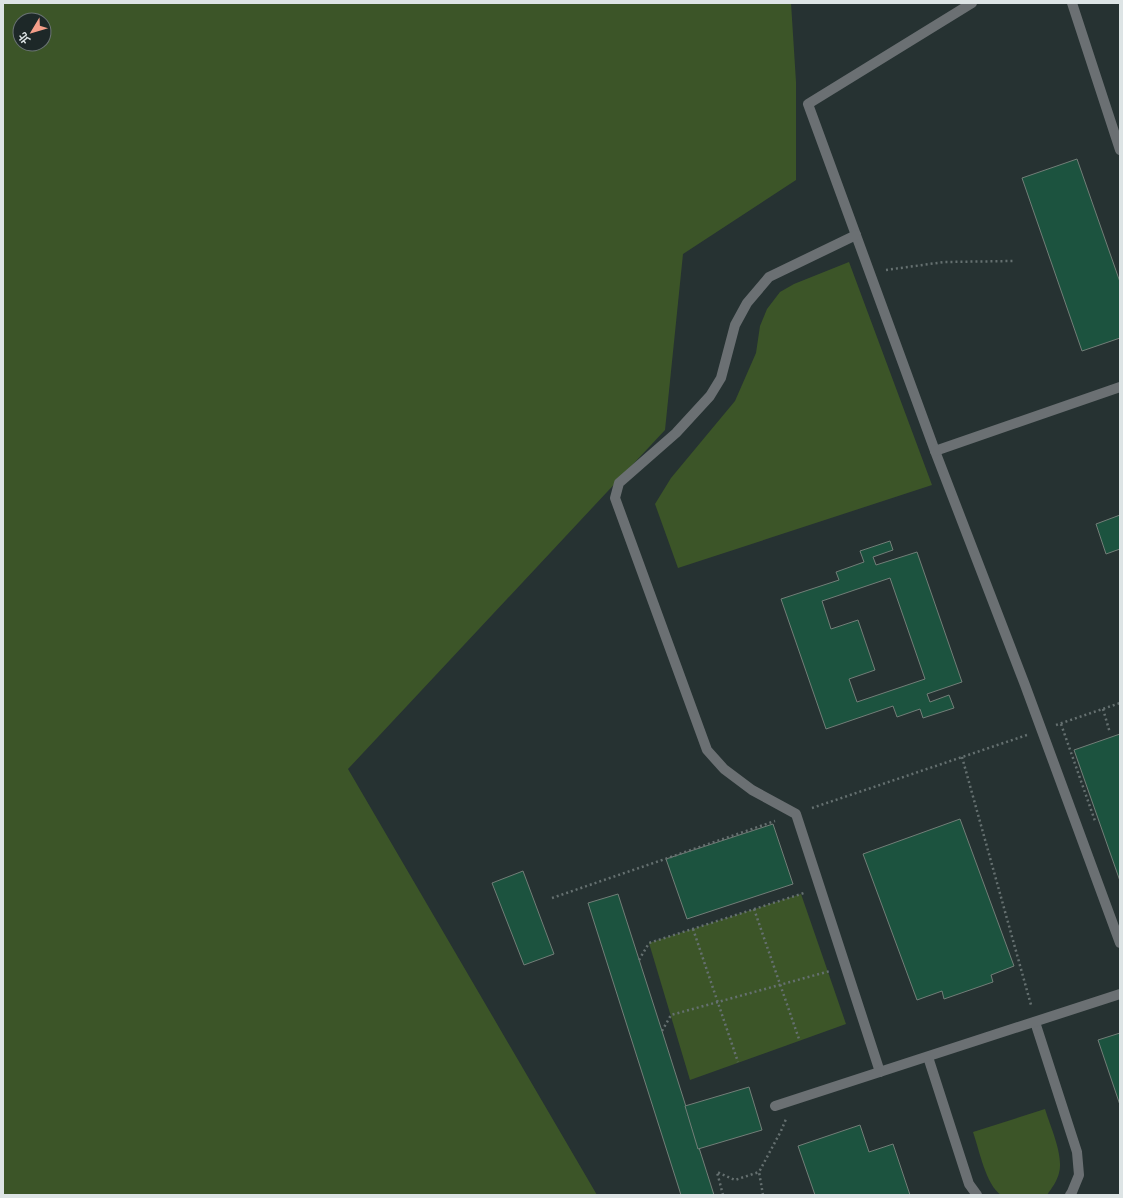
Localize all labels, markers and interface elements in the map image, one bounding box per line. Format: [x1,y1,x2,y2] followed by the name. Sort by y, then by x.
[12,12,52,52] north arrow
[15,30,33,47] text: 北

